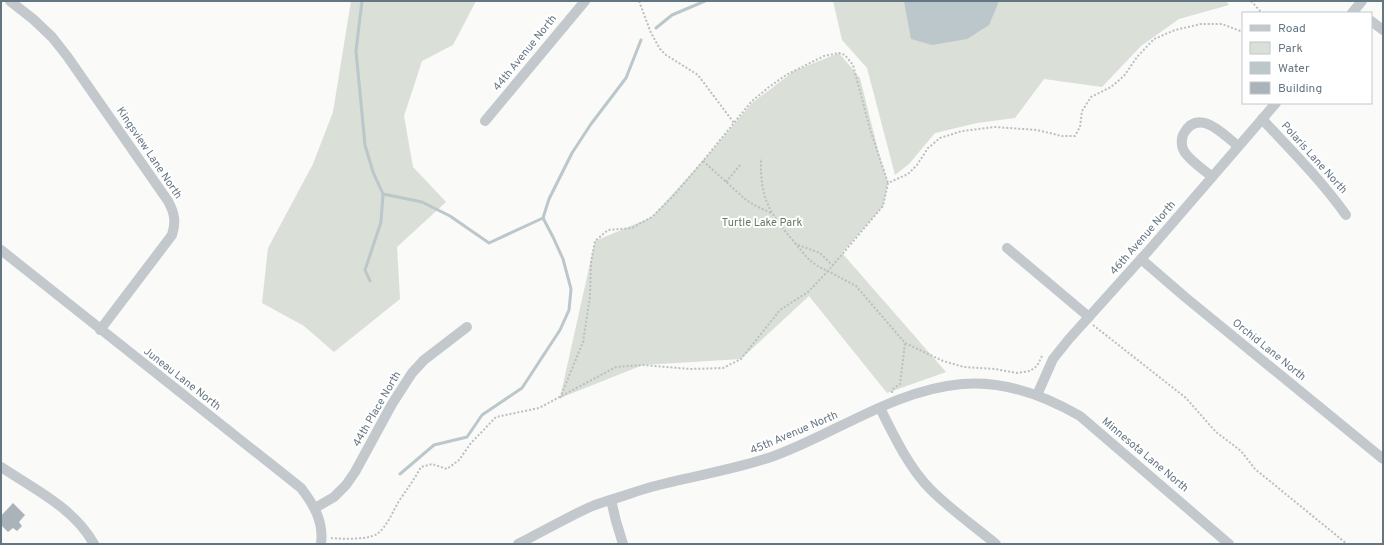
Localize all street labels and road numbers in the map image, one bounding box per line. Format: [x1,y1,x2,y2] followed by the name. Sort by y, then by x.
[490,12,560,94] street label: 44th Avenue North
[113,104,185,202] street label: Kingsview Lane North
[1278,119,1350,197] street label: Polaris Lane North
[1107,198,1179,278] street label: 46th Avenue North
[1229,316,1309,384] street label: Orchid Lane North
[140,344,224,414] street label: Juneau Lane North
[350,369,404,449] street label: 44th Place North
[748,408,840,458] street label: 45th Avenue North
[1099,415,1191,495] street label: Minnesota Lane North

